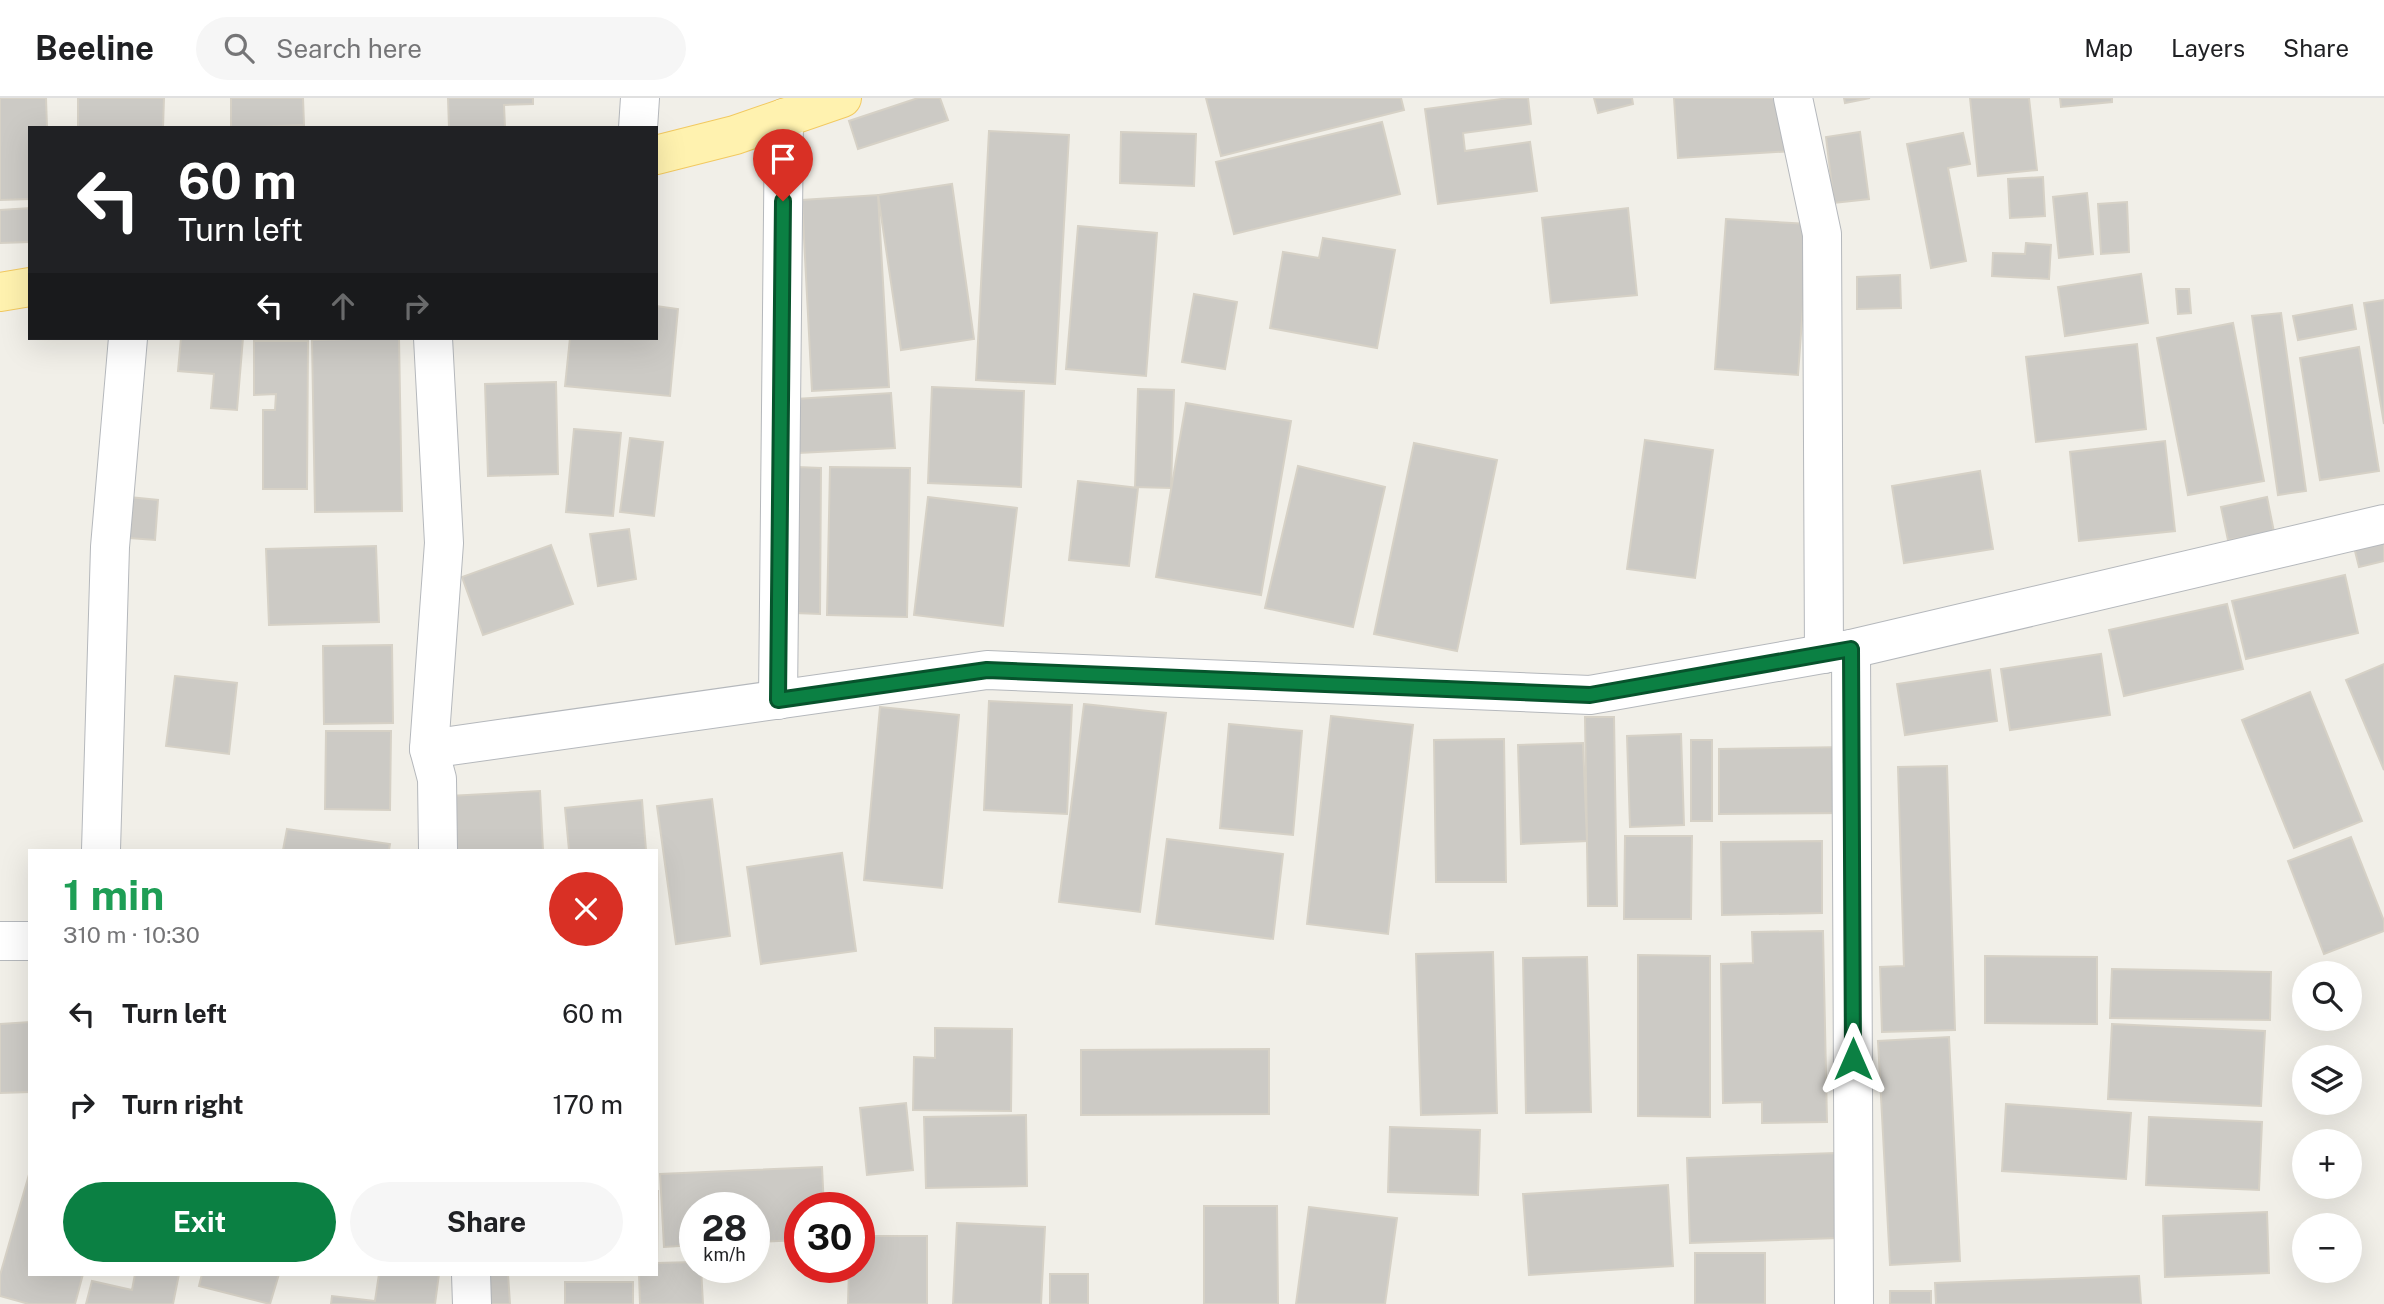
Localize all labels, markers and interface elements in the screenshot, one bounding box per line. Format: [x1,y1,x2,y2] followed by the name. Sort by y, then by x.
[196,17,686,80] search box
[35,29,154,67] text: Beeline
[220,29,258,67] icon: search
[276,33,422,64] text: Search here
[2084,34,2133,62] text: Map
[2171,34,2245,62] text: Layers
[2283,34,2349,62] text: Share
[753,129,813,201] pin
[764,140,802,178] icon: arrive
[178,152,297,210] text: 60 m
[63,154,154,245] icon: left
[178,211,303,248] text: Turn left
[251,287,289,325] icon: left
[324,287,362,325] icon: ahead
[397,287,435,325] icon: right
[63,870,164,919] text: 1 min
[549,872,623,946] button: close
[63,921,200,948] text: 310 m · 10:30
[2292,961,2362,1283] map controls
[2292,961,2362,1031] button: search
[63,995,101,1033] icon: left
[122,998,227,1029] text: Turn left
[562,998,623,1029] text: 60 m
[1816,1022,1890,1096] position arrow
[2292,1045,2362,1115] button: layers
[63,1086,101,1124] icon: right
[122,1089,244,1120] text: Turn right
[553,1089,623,1120] text: 170 m
[2292,1129,2362,1199] button: +
[63,1182,336,1262] button: Exit
[350,1182,623,1262] button: Share
[784,1192,875,1283] speed limit sign: 30
[702,1208,747,1249] text: 28
[2292,1213,2362,1283] button: −
[703,1244,746,1265] text: km/h

